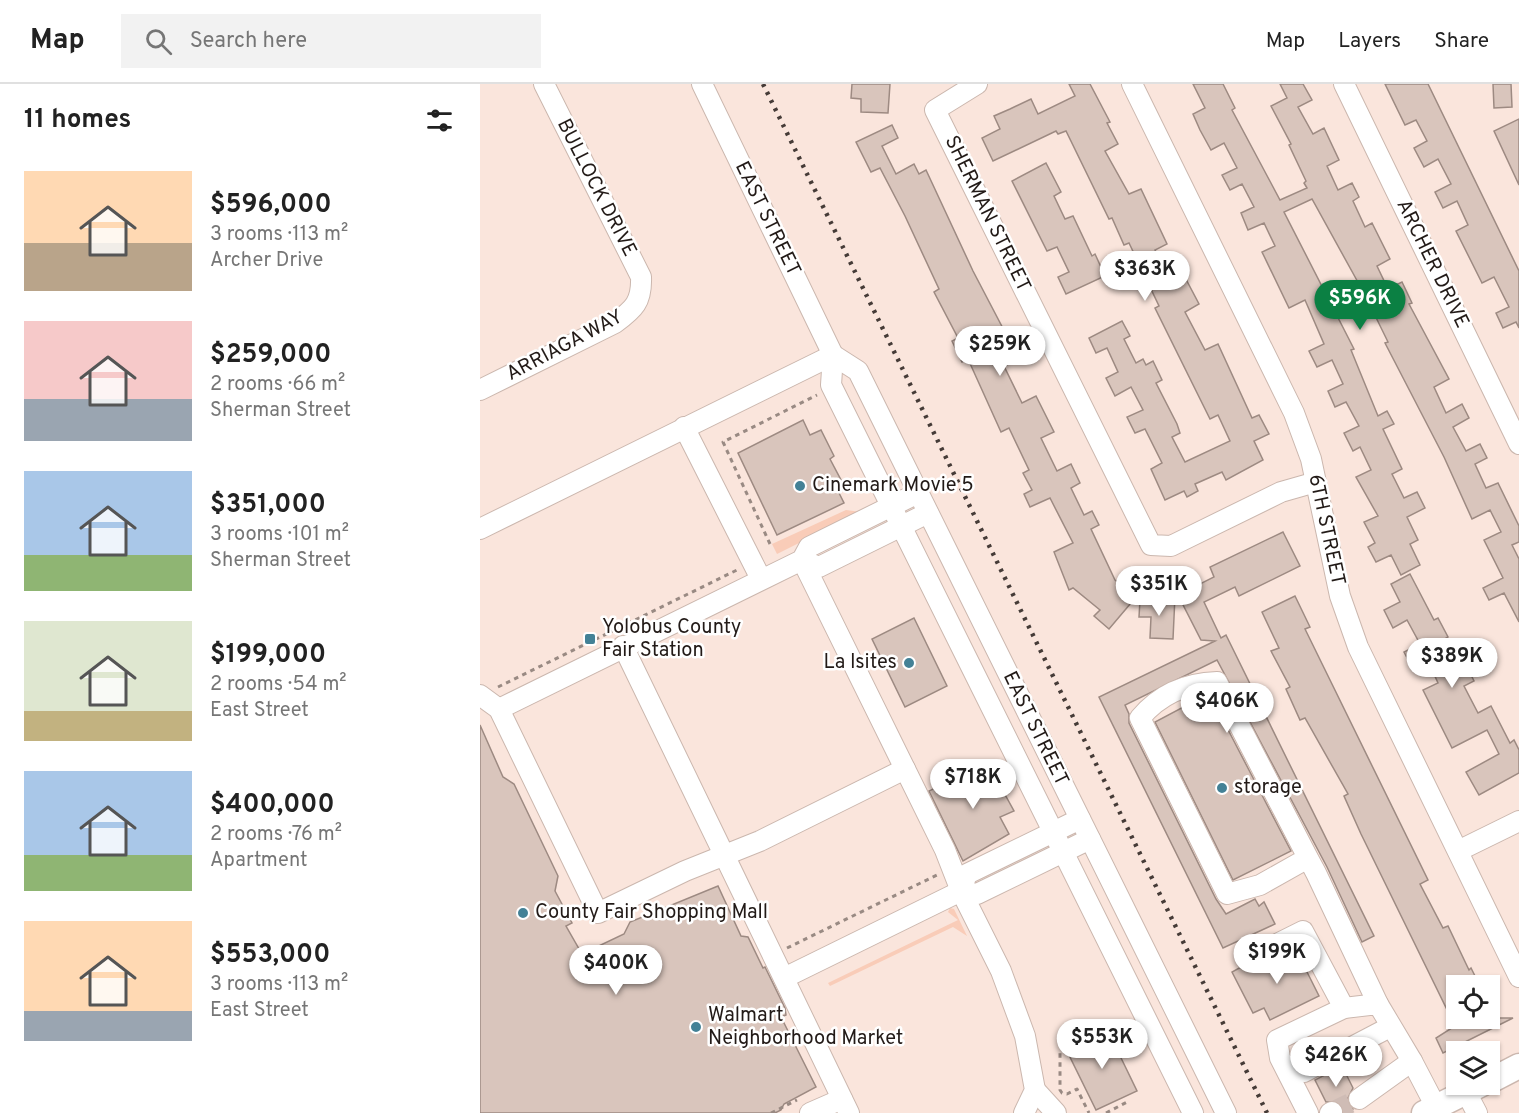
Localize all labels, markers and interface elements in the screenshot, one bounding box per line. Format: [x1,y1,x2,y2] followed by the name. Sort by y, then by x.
[121,14,541,68] search box
[30,23,85,59] text: Map
[142,25,175,58] icon: search
[190,28,307,55] text: Search here
[1266,28,1305,55] text: Map
[1338,28,1401,55] text: Layers
[1434,28,1489,55] text: Share
[24,104,131,137] text: 11 homes
[423,104,456,137] icon: filters
[550,115,642,261] street label: BULLOCK DRIVE
[938,132,1036,296] street label: SHERMAN STREET
[728,157,806,281] street label: EAST STREET
[210,189,332,222] text: $596,000
[72,195,144,267] icon: home
[1390,195,1474,333] street label: ARCHER DRIVE
[210,222,348,248] text: 3 rooms · 113 m²
[210,248,323,274] text: Archer Drive
[1103,251,1187,302] pin: $363K
[1114,257,1176,283] text: $363K
[1318,280,1402,331] pin: $596K
[1328,286,1392,312] text: $596K
[502,304,628,388] street label: ARRIAGA WAY
[958,326,1042,377] pin: $259K
[969,332,1031,358] text: $259K
[210,339,331,372] text: $259,000
[72,345,144,417] icon: home
[210,372,345,398] text: 2 rooms · 66 m²
[210,398,351,424] text: Sherman Street
[1302,472,1350,588] street label: 6TH STREET
[812,473,974,499] place label: Cinemark Movie 5
[793,479,807,493] marker: Cinemark Movie 5
[210,489,326,522] text: $351,000
[72,495,144,567] icon: home
[210,522,349,548] text: 3 rooms · 101 m²
[210,548,351,574] text: Sherman Street
[1117,566,1201,617] pin: $351K
[1130,572,1188,598] text: $351K
[602,615,741,664] place label: Yolobus County Fair Station
[583,632,597,646] marker: Yolobus County Fair Station
[1410,638,1494,689] pin: $389K
[210,639,326,672] text: $199,000
[1420,644,1484,670] text: $389K
[72,645,144,717] icon: home
[824,650,897,676] place label: La Isites
[902,656,916,670] marker: La Isites
[996,667,1074,791] street label: EAST STREET
[210,672,347,698] text: 2 rooms · 54 m²
[1185,683,1269,734] pin: $406K
[1195,689,1259,715] text: $406K
[210,698,309,724] text: East Street
[931,759,1015,810] pin: $718K
[944,765,1002,791] text: $718K
[1234,775,1302,801] place label: storage
[1215,781,1229,795] marker: storage
[210,789,335,822] text: $400,000
[72,795,144,867] icon: home
[210,822,342,848] text: 2 rooms · 76 m²
[210,848,308,874] text: Apartment
[535,900,768,926] place label: County Fair Shopping Mall
[516,906,530,920] marker: County Fair Shopping Mall
[1235,934,1319,985] pin: $199K
[210,939,330,972] text: $553,000
[1248,940,1306,966] text: $199K
[72,945,144,1017] icon: home
[574,945,658,996] pin: $400K
[583,951,649,977] text: $400K
[210,972,348,998] text: 3 rooms · 113 m²
[1446,975,1500,1095] map controls
[1446,975,1500,1029] button: locate
[210,998,309,1024] text: East Street
[708,1003,903,1052] place label: Walmart Neighborhood Market
[1060,1019,1144,1070] pin: $553K
[689,1020,703,1034] marker: Walmart Neighborhood Market
[1071,1025,1133,1051] text: $553K
[1294,1037,1378,1088] pin: $426K
[1446,1041,1500,1095] button: layers
[1304,1043,1368,1069] text: $426K

